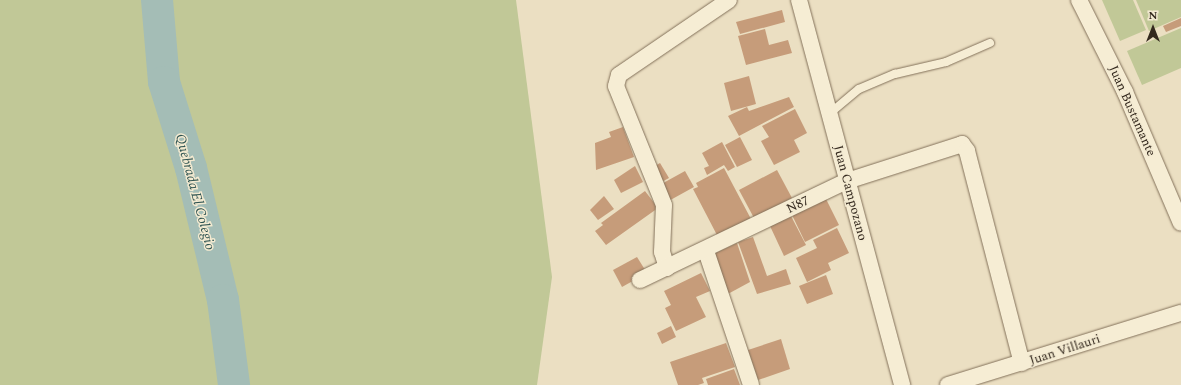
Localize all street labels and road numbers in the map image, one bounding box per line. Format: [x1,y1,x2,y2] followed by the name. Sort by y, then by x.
[1105,63,1159,159] street label: Juan Bustamante
[830,144,870,242] street label: Juan Campozano
[784,193,812,217] street label: N87
[1028,331,1102,369] street label: Juan Villauri

